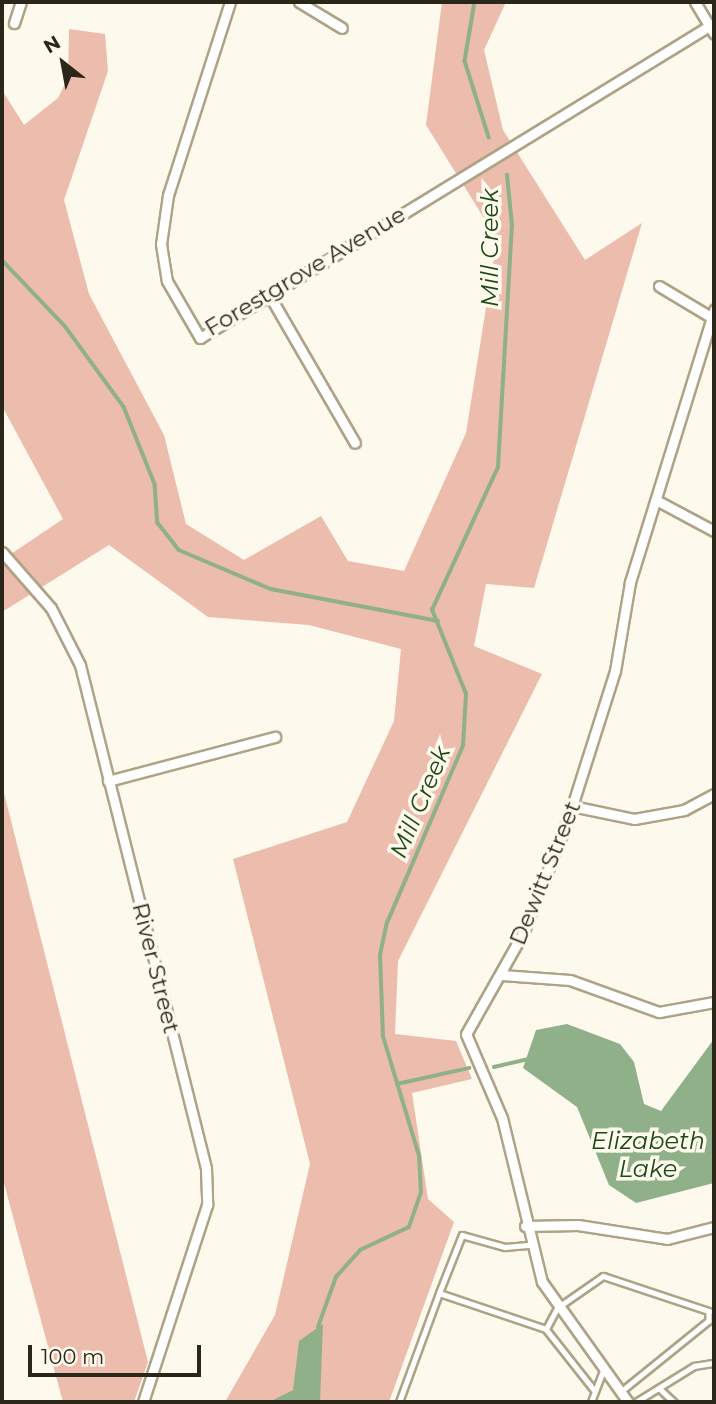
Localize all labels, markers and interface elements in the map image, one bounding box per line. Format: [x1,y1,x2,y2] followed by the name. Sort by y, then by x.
[28,28,98,98] north arrow
[39,31,64,58] text: N
[476,189,504,307] water label: Mill Creek
[200,200,410,342] street label: Forestgrove Avenue
[384,742,456,862] water label: Mill Creek
[504,797,586,949] street label: Dewitt Street
[126,900,186,1036] street label: River Street
[591,1127,705,1183] water label: Elizabeth Lake
[32,1330,205,1374] scale bar
[41,1344,104,1369] text: 100 m

